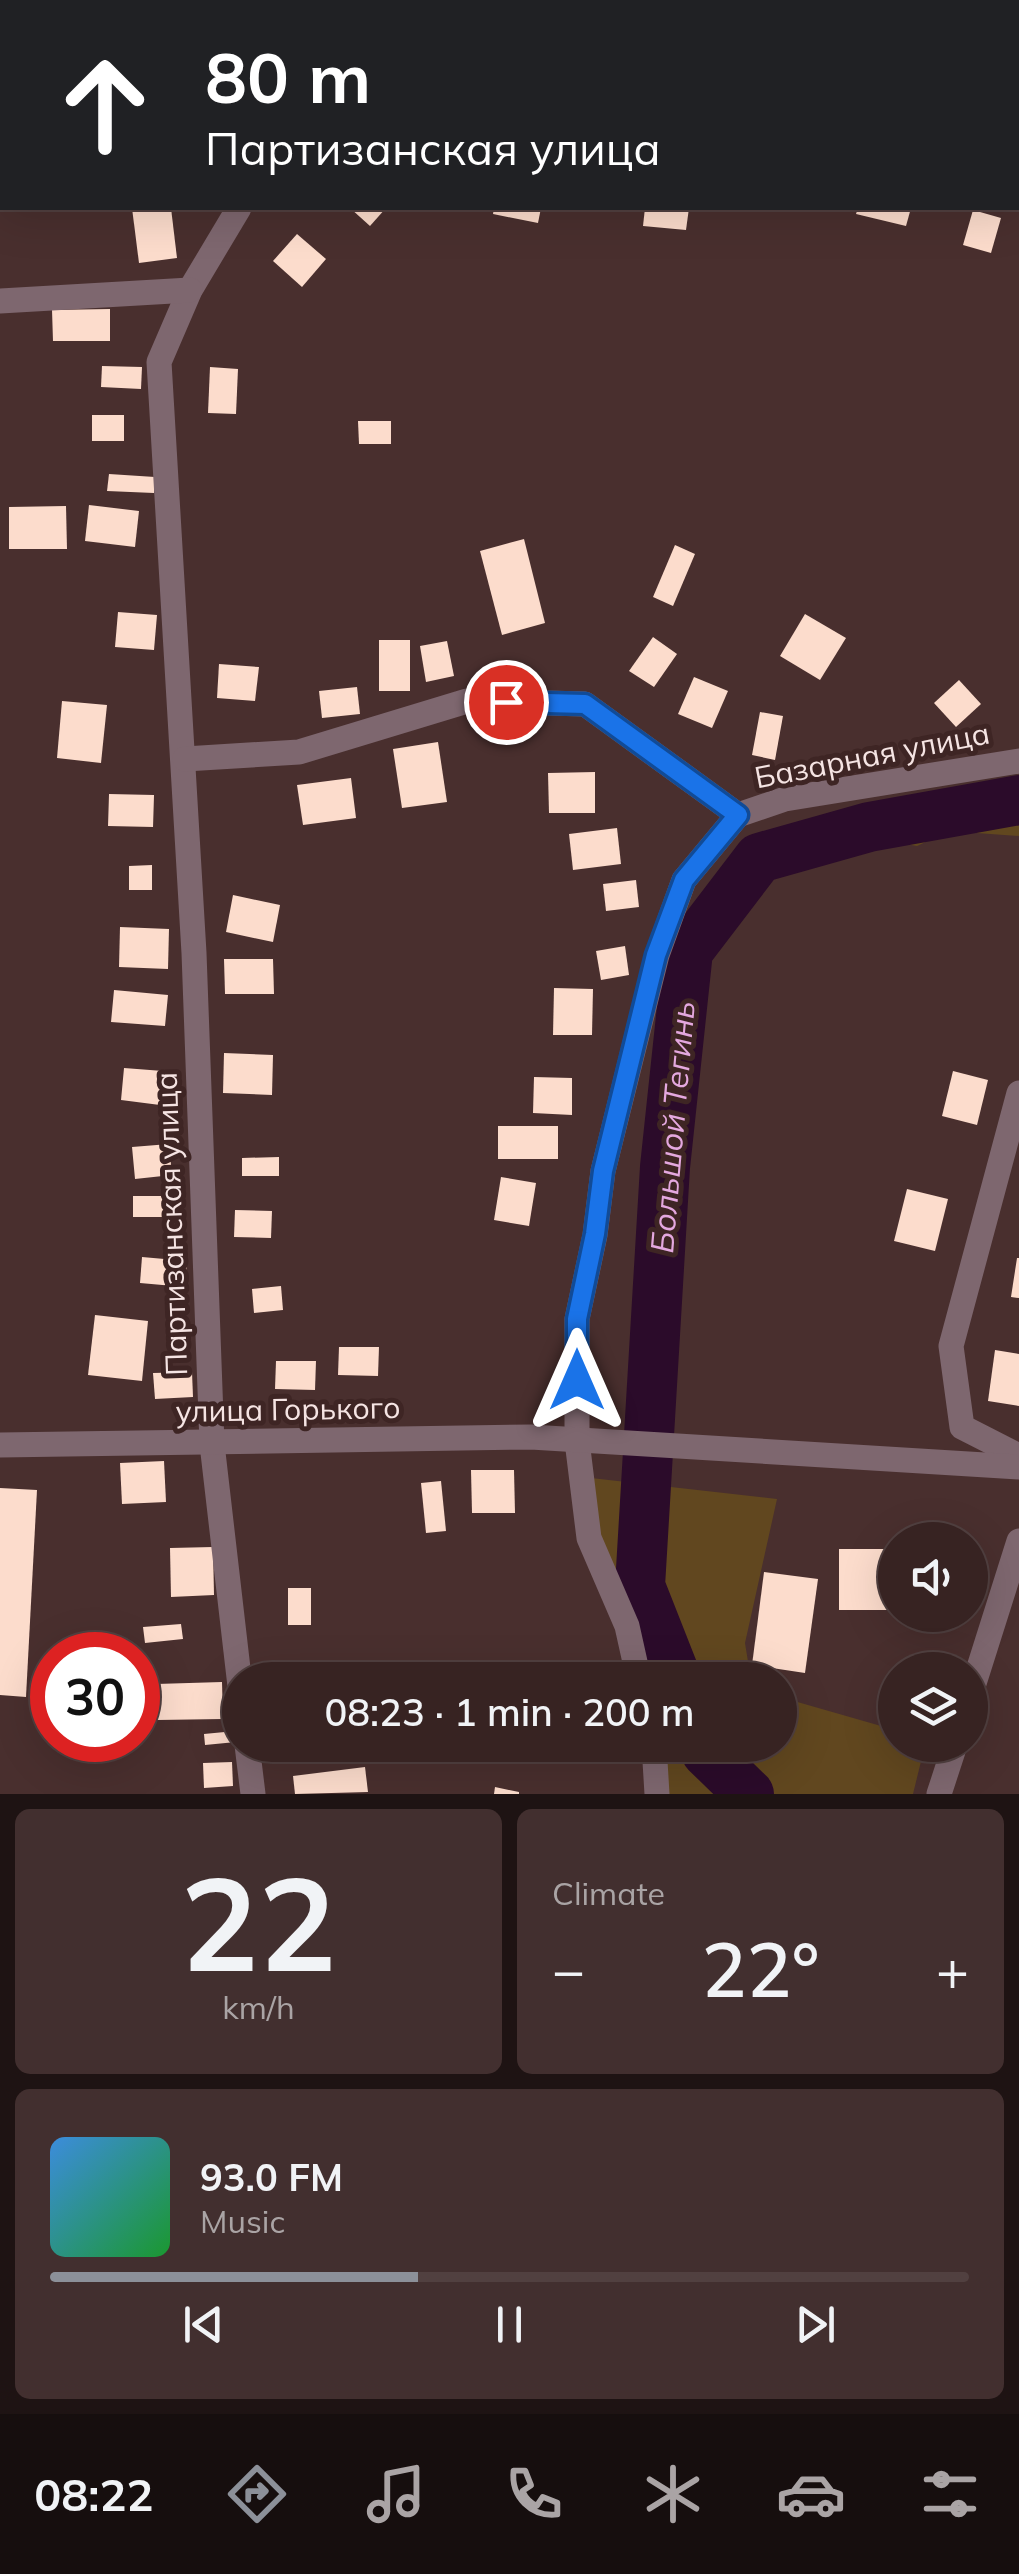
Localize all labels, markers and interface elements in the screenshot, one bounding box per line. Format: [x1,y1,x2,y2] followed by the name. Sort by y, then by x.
[205,33,371,121] text: 80 m
[40,40,170,170] icon: ahead
[205,120,661,176] text: Партизанская улица
[464,660,549,745] pin
[479,675,534,730] icon: arrive
[751,714,993,796] street label: Базарная улица
[641,999,703,1255] water label: Большой Тегинь
[147,1072,195,1376] street label: Партизанская улица
[525,1328,629,1432] position arrow
[175,1388,401,1430] street label: улица Горького
[878,1522,988,1762] map controls
[878,1522,988,1632] button: sound
[30,1632,160,1762] speed limit sign: 30
[878,1652,988,1762] button: layers
[324,1688,695,1736] text: 08:23 · 1 min · 200 m
[180,1840,337,2004] text: 22
[552,1873,665,1913] text: Climate
[701,1922,820,2016] text: 22°
[552,1935,585,2004] text: −
[936,1935,969,2004] text: +
[222,1987,295,2027] text: km/h
[200,2153,343,2201] text: 93.0 FM
[200,2201,285,2241] text: Music
[176,2297,231,2352] icon: previous
[482,2297,537,2352] icon: pause
[788,2297,843,2352] icon: next
[222,2459,292,2529] icon: directions
[361,2459,431,2529] icon: music
[499,2459,569,2529] icon: phone
[638,2459,708,2529] icon: climate
[776,2459,846,2529] icon: car
[915,2459,985,2529] icon: filters
[34,2466,153,2522] text: 08:22

